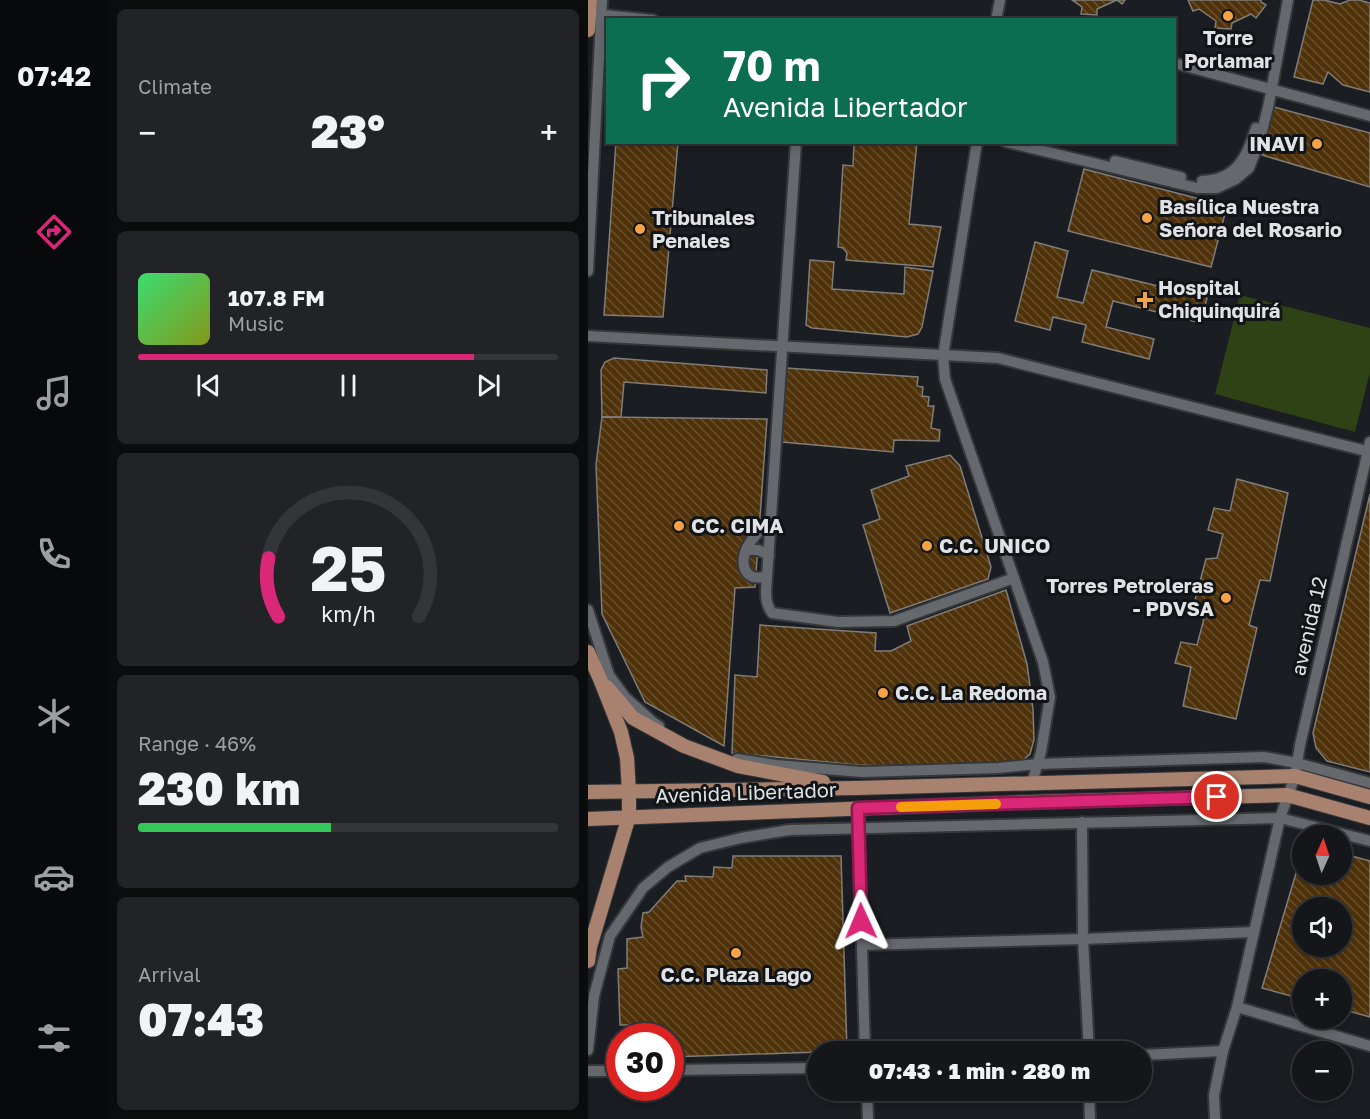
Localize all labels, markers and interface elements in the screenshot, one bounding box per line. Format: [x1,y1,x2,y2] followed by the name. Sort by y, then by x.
[1221,9,1235,23] marker: Torre Porlamar
[1184,25,1272,72] place label: Torre Porlamar
[723,40,820,90] text: 70 m
[624,42,702,120] icon: right
[17,60,91,92] text: 07:42
[138,74,212,98] text: Climate
[723,91,968,123] text: Avenida Libertador
[311,104,385,158] text: 23°
[138,113,156,152] text: −
[540,113,558,152] text: +
[1249,131,1305,155] place label: INAVI
[1310,137,1324,151] marker: INAVI
[1159,194,1342,241] place label: Basílica Nuestra Señora del Rosario
[652,205,755,252] place label: Tribunales Penales
[33,211,75,253] icon: directions
[1140,211,1154,225] marker: Basílica Nuestra Señora del Rosario
[633,222,647,236] marker: Tribunales Penales
[1158,275,1280,322] place label: Hospital Chiquinquirá
[228,284,325,311] text: 107.8 FM
[1136,291,1154,309] marker: Hospital Chiquinquirá
[228,311,284,335] text: Music
[192,369,225,402] icon: previous
[332,369,365,402] icon: pause
[472,369,505,402] icon: next
[33,372,75,414] icon: music
[691,513,783,537] place label: CC. CIMA
[672,519,686,533] marker: CC. CIMA
[310,530,386,605] text: 25
[33,533,75,575] icon: phone
[939,533,1050,557] place label: C.C. UNICO
[920,539,934,553] marker: C.C. UNICO
[1046,573,1214,620] place label: Torres Petroleras - PDVSA
[1285,574,1331,678] street label: avenida 12
[1219,591,1233,605] marker: Torres Petroleras - PDVSA
[321,601,375,627] text: km/h
[895,680,1047,704] place label: C.C. La Redoma
[876,686,890,700] marker: C.C. La Redoma
[33,695,75,737] icon: climate
[138,731,256,755] text: Range · 46%
[138,761,300,815] text: 230 km
[1191,771,1242,822] pin
[655,777,837,807] street label: Avenida Libertador
[1200,780,1233,813] icon: arrive
[1292,825,1352,885] north arrow
[1292,825,1352,1101] map controls
[33,856,75,898] icon: car
[829,889,893,953] position arrow
[1292,897,1352,957] button: sound
[729,946,743,960] marker: C.C. Plaza Lago
[138,962,201,986] text: Arrival
[660,962,812,986] place label: C.C. Plaza Lago
[1292,969,1352,1029] button: +
[138,992,264,1046] text: 07:43
[33,1017,75,1059] icon: filters
[606,1023,684,1101] speed limit sign: 30
[1292,1041,1352,1101] button: −
[869,1057,1090,1084] text: 07:43 · 1 min · 280 m

